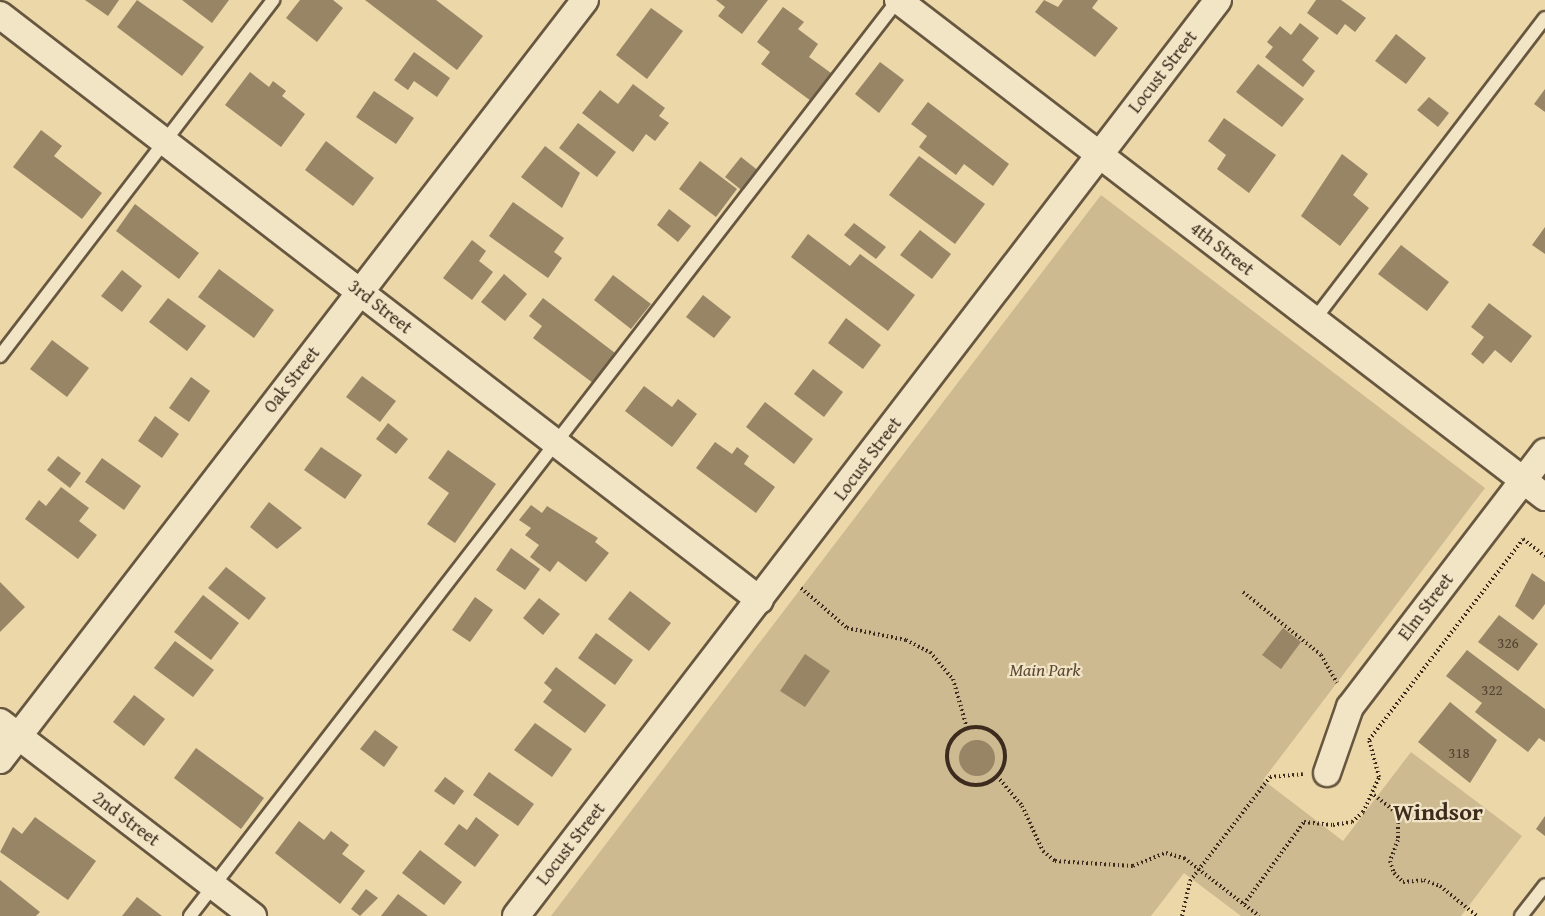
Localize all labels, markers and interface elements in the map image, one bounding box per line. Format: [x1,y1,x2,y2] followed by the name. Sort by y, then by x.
[1124,26,1202,118] street label: Locust Street
[1186,218,1258,280] street label: 4th Street
[344,275,416,339] street label: 3rd Street
[259,343,325,417] street label: Oak Street
[830,413,906,505] street label: Locust Street
[1394,569,1458,645] street label: Elm Street
[1497,634,1519,652] house number: 326
[1009,659,1081,681] park label: Main Park
[1481,681,1503,699] house number: 322
[1448,744,1470,762] house number: 318
[88,787,164,851] street label: 2nd Street
[532,798,610,890] street label: Locust Street
[1393,798,1483,826] district label: Windsor

